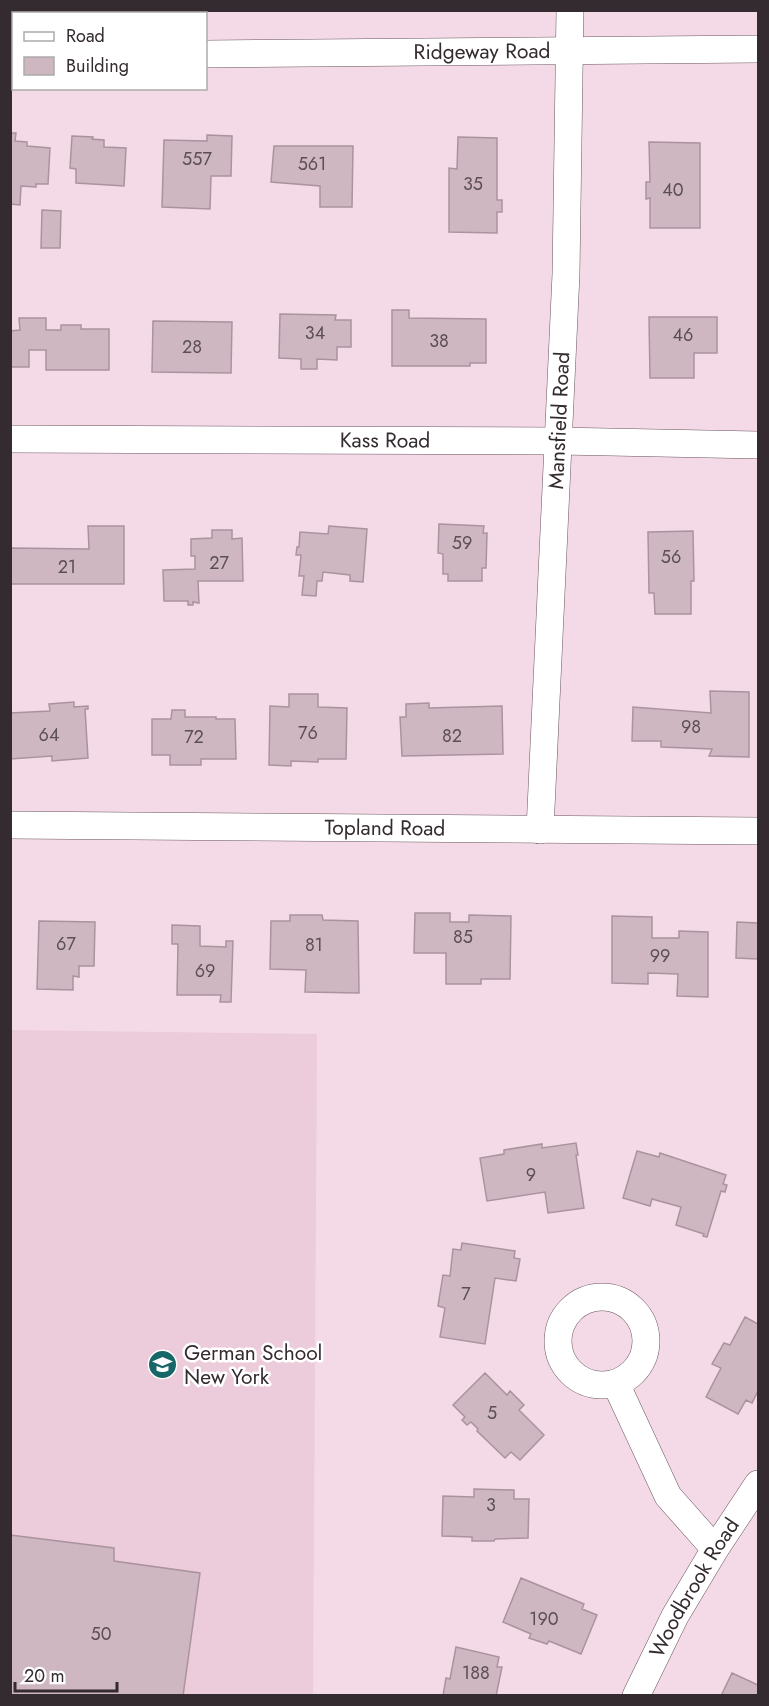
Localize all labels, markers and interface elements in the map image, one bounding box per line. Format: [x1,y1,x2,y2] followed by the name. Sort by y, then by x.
[12,12,207,90] legend
[66,23,105,49] text: Road
[413,36,551,67] street label: Ridgeway Road
[66,53,129,79] text: Building
[182,146,212,172] house number: 557
[298,151,326,177] house number: 561
[463,171,483,197] house number: 35
[662,177,684,203] house number: 40
[305,320,325,346] house number: 34
[673,322,693,348] house number: 46
[429,328,449,354] house number: 38
[182,334,202,360] house number: 28
[541,351,577,490] street label: Mansfield Road
[340,425,430,456] street label: Kass Road
[452,530,472,556] house number: 59
[661,544,681,570] house number: 56
[209,550,229,576] house number: 27
[58,554,76,580] house number: 21
[681,714,701,740] house number: 98
[298,720,318,746] house number: 76
[39,722,59,748] house number: 64
[442,723,462,749] house number: 82
[184,724,204,750] house number: 72
[325,813,445,843] street label: Topland Road
[453,924,473,950] house number: 85
[56,931,76,957] house number: 67
[305,932,323,958] house number: 81
[650,943,670,969] house number: 99
[195,958,215,984] house number: 69
[526,1162,536,1188] house number: 9
[461,1281,471,1307] house number: 7
[184,1338,322,1392] place label: German School New York
[147,1349,179,1381] school or university icon: German School New York
[487,1400,497,1426] house number: 5
[486,1492,496,1518] house number: 3
[642,1512,746,1662] street label: Woodbrook Road
[529,1606,559,1632] house number: 190
[91,1621,112,1647] house number: 50
[15,1655,117,1693] scale bar
[462,1660,490,1686] house number: 188
[24,1663,64,1689] text: 20 m

